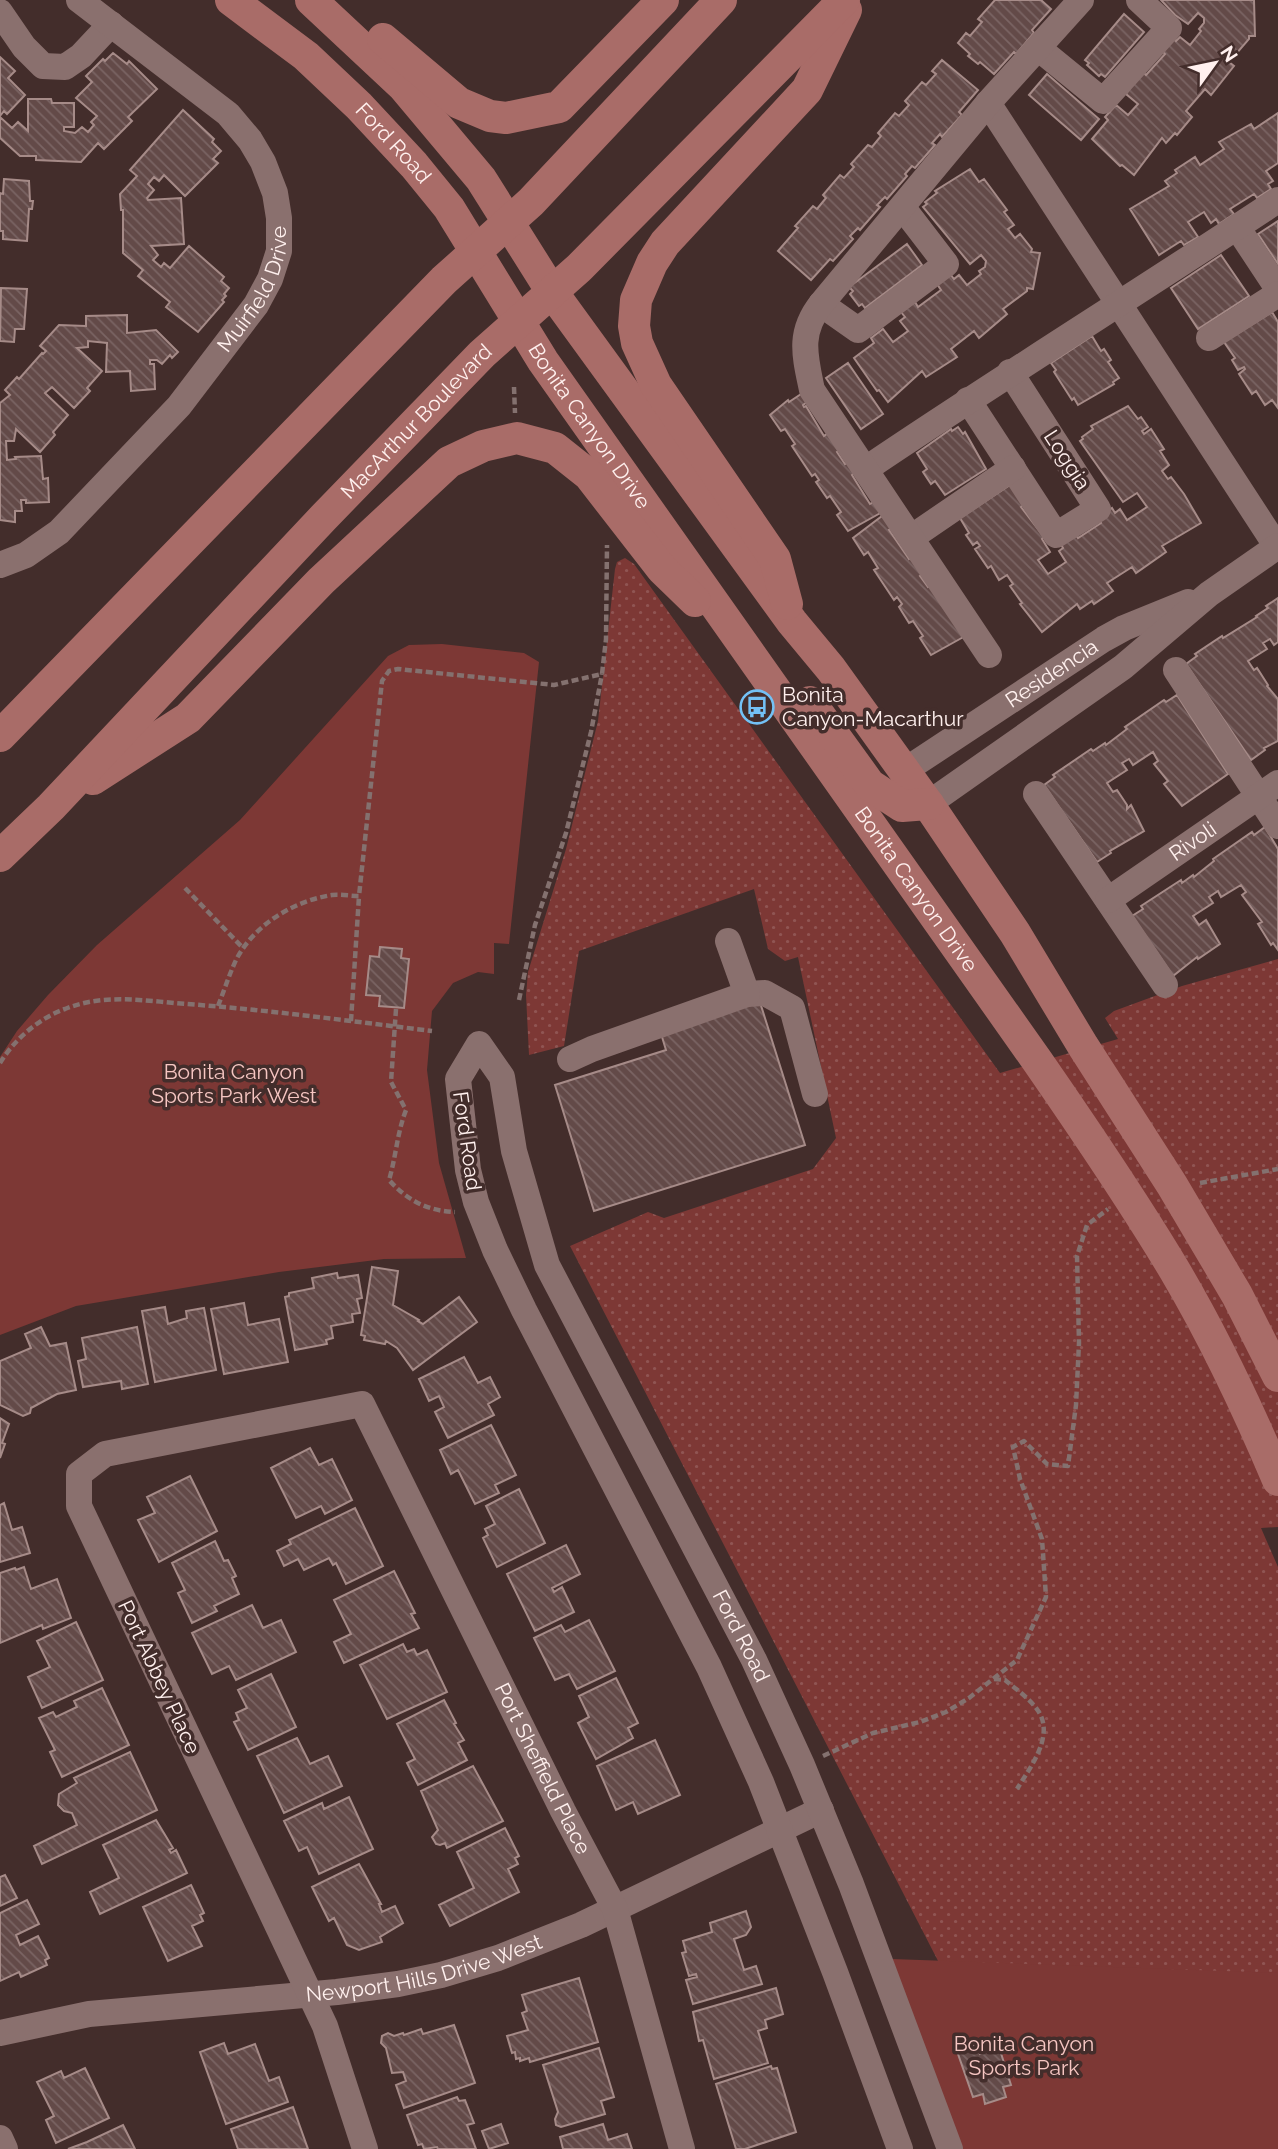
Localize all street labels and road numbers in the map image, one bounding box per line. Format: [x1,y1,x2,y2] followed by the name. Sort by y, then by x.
[351,97,437,188] street label: Ford Road
[212,226,291,357] street label: Muirfield Drive
[336,338,497,504] street label: MacArthur Boulevard
[523,339,656,513] street label: Bonita Canyon Drive
[1039,425,1096,494] street label: Loggia
[1000,634,1102,713] street label: Residencia
[850,802,983,977] street label: Bonita Canyon Drive
[1164,816,1221,866] street label: Rivoli
[448,1090,487,1192] street label: Ford Road
[708,1586,775,1686] street label: Ford Road
[113,1596,206,1758] street label: Port Abbey Place
[490,1679,597,1858] street label: Port Sheffield Place
[305,1929,545,2007] street label: Newport Hills Drive West

